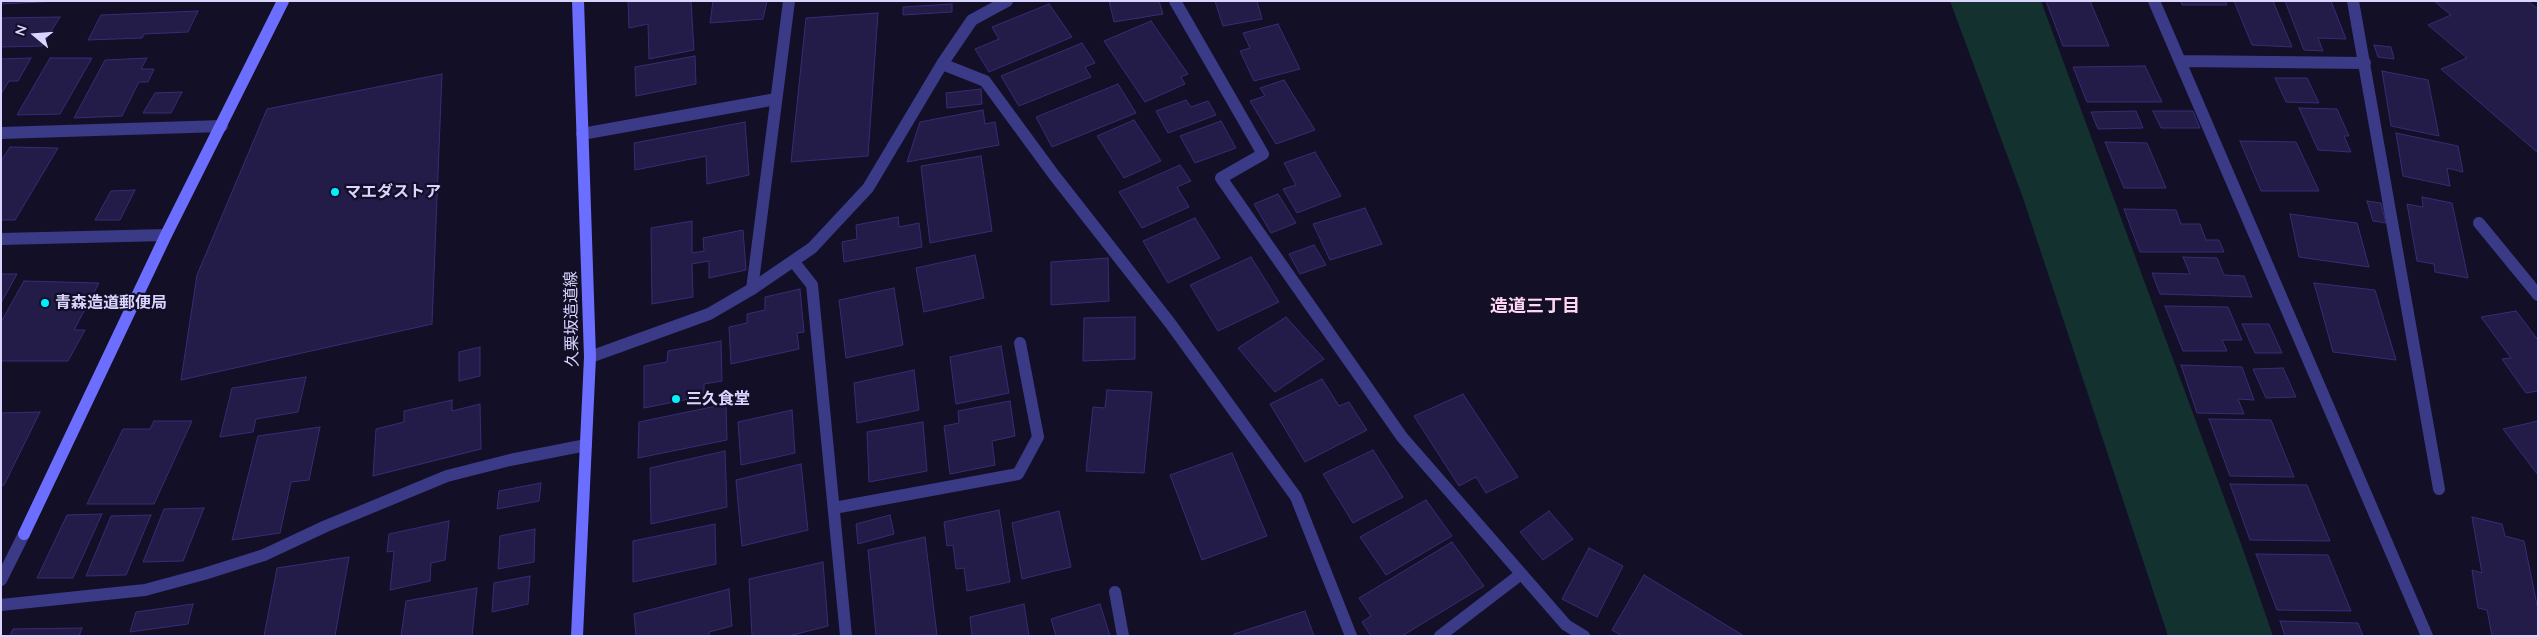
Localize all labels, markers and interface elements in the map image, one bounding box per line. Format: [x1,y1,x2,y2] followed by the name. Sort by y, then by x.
[10,10,60,60] north arrow
[11,23,31,38] text: N
[345,182,441,202] place label: マエダストア
[329,186,341,198] marker: マエダストア
[562,271,582,367] street label: 久栗坂造道線
[55,293,167,313] place label: 青森造道郵便局
[1490,296,1580,318] district label: 造道三丁目
[39,297,51,309] marker: 青森造道郵便局
[686,389,750,409] place label: 三久食堂
[670,393,682,405] marker: 三久食堂

